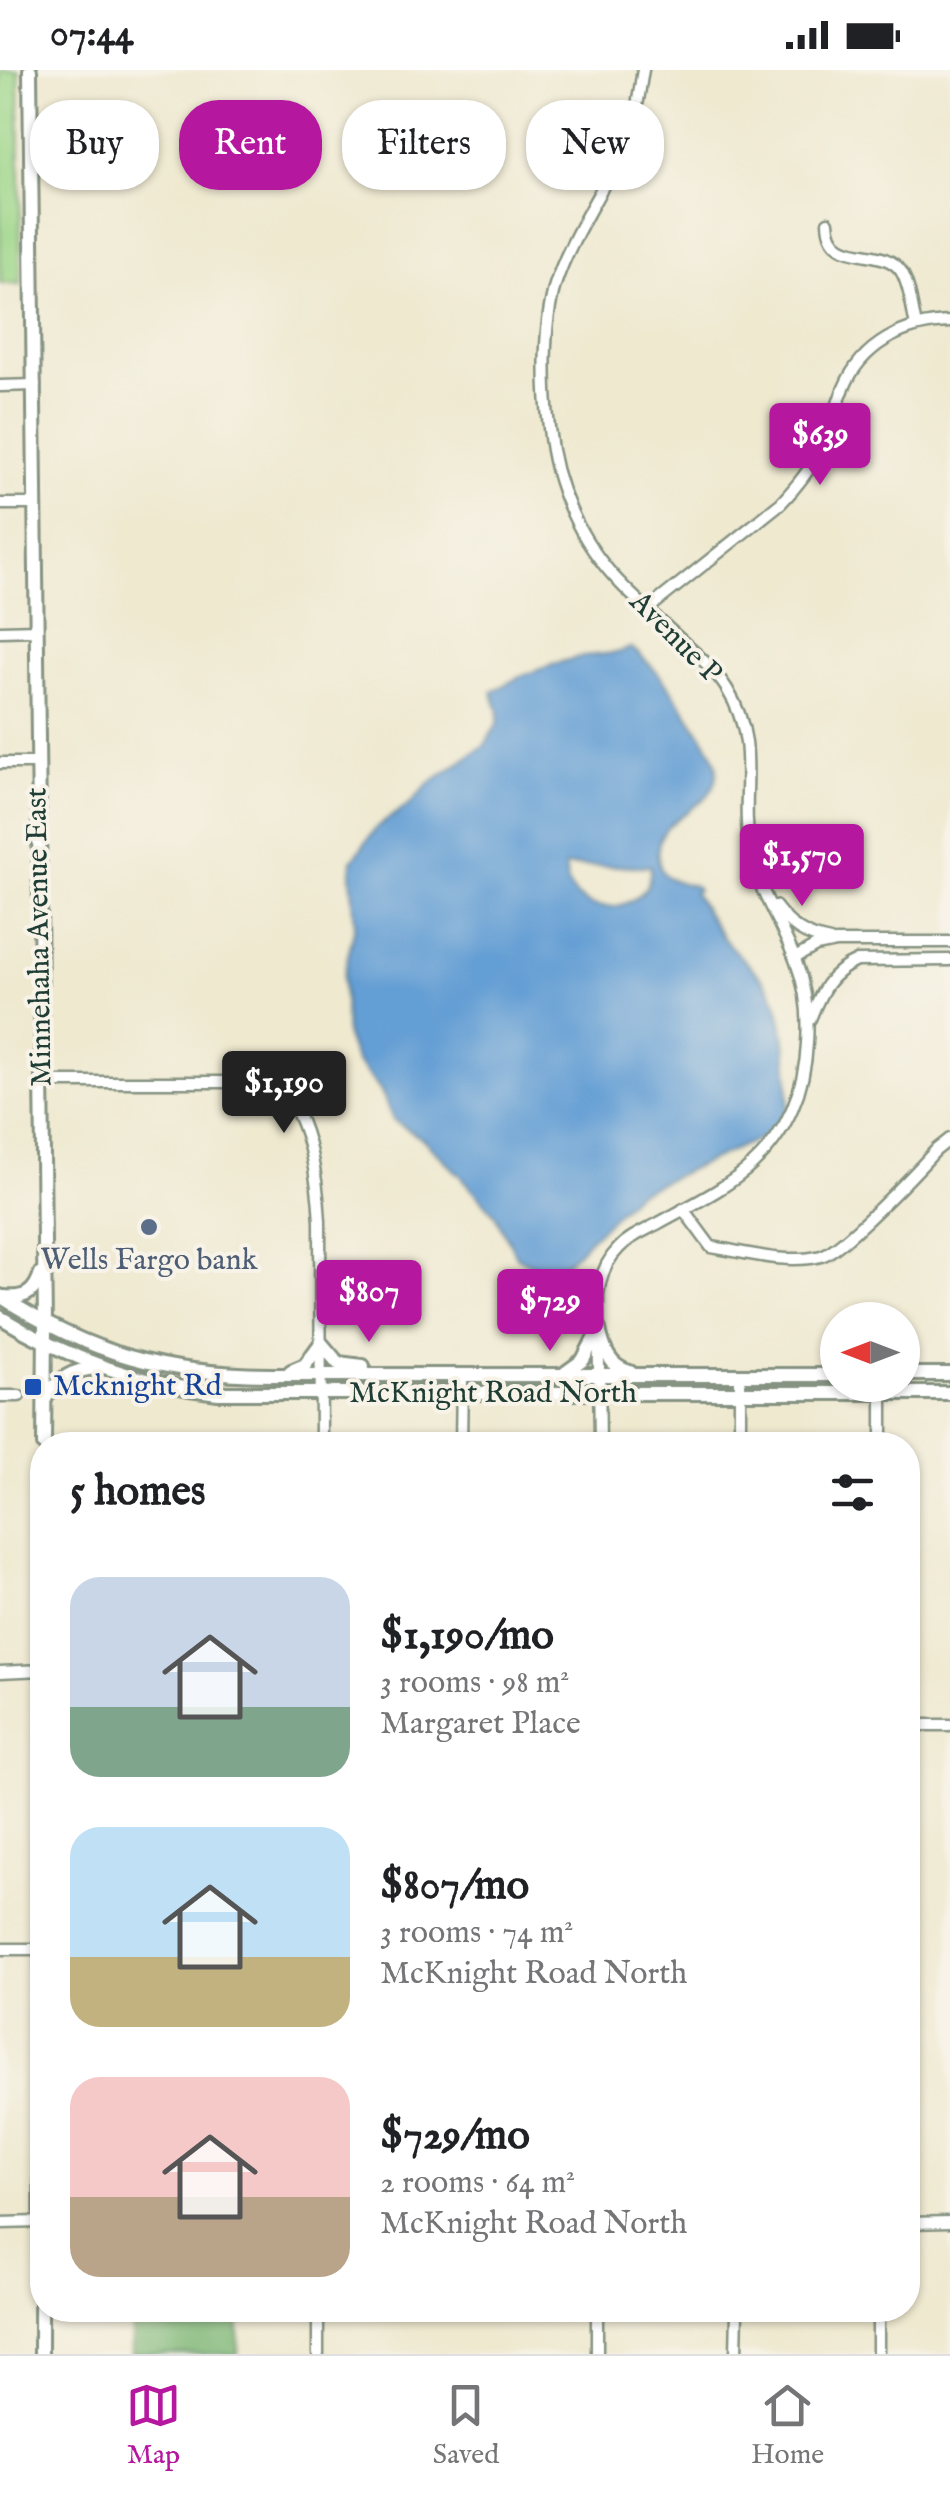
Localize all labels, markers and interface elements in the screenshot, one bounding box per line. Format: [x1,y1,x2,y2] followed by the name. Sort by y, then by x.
[50,11,134,59] text: 07:44
[30,100,159,190] chip: Buy
[179,100,322,190] chip: Rent
[342,100,506,190] chip: Filters
[526,100,664,190] chip: New
[761,403,879,488] pin: $639
[791,415,849,456] text: $639
[620,583,729,692] street label: Avenue P
[18,787,62,1087] street label: Minnehaha Avenue East
[721,824,883,909] pin: $1,570
[762,836,842,877] text: $1,570
[203,1051,365,1136] pin: $1,190
[244,1063,324,1104] text: $1,190
[138,1216,160,1238] marker: Wells Fargo bank
[41,1242,258,1280] place label: Wells Fargo bank
[310,1260,428,1345] pin: $807
[491,1269,609,1354] pin: $729
[339,1272,399,1313] text: $807
[519,1281,581,1322] text: $729
[820,1302,920,1402] north arrow
[820,1302,920,1402] map controls
[53,1368,223,1406] place label: Mcknight Rd
[349,1375,637,1413] street label: McKnight Road North
[22,1376,44,1398] marker: Mcknight Rd
[825,1465,880,1520] icon: filters
[70,1466,206,1519] text: 5 homes
[380,1610,554,1663] text: $1,190/mo
[150,1617,270,1737] icon: home
[380,1663,569,1704] text: 3 rooms · 98 m²
[380,1704,581,1745] text: Margaret Place
[380,1860,529,1913] text: $807/mo
[150,1867,270,1987] icon: home
[380,1913,573,1954] text: 3 rooms · 74 m²
[380,1954,687,1995] text: McKnight Road North
[380,2110,530,2163] text: $729/mo
[150,2117,270,2237] icon: home
[380,2163,575,2204] text: 2 rooms · 64 m²
[380,2204,687,2245] text: McKnight Road North
[126,2378,181,2473] tab: Map
[433,2378,499,2473] tab: Saved
[751,2378,824,2473] tab: Home

